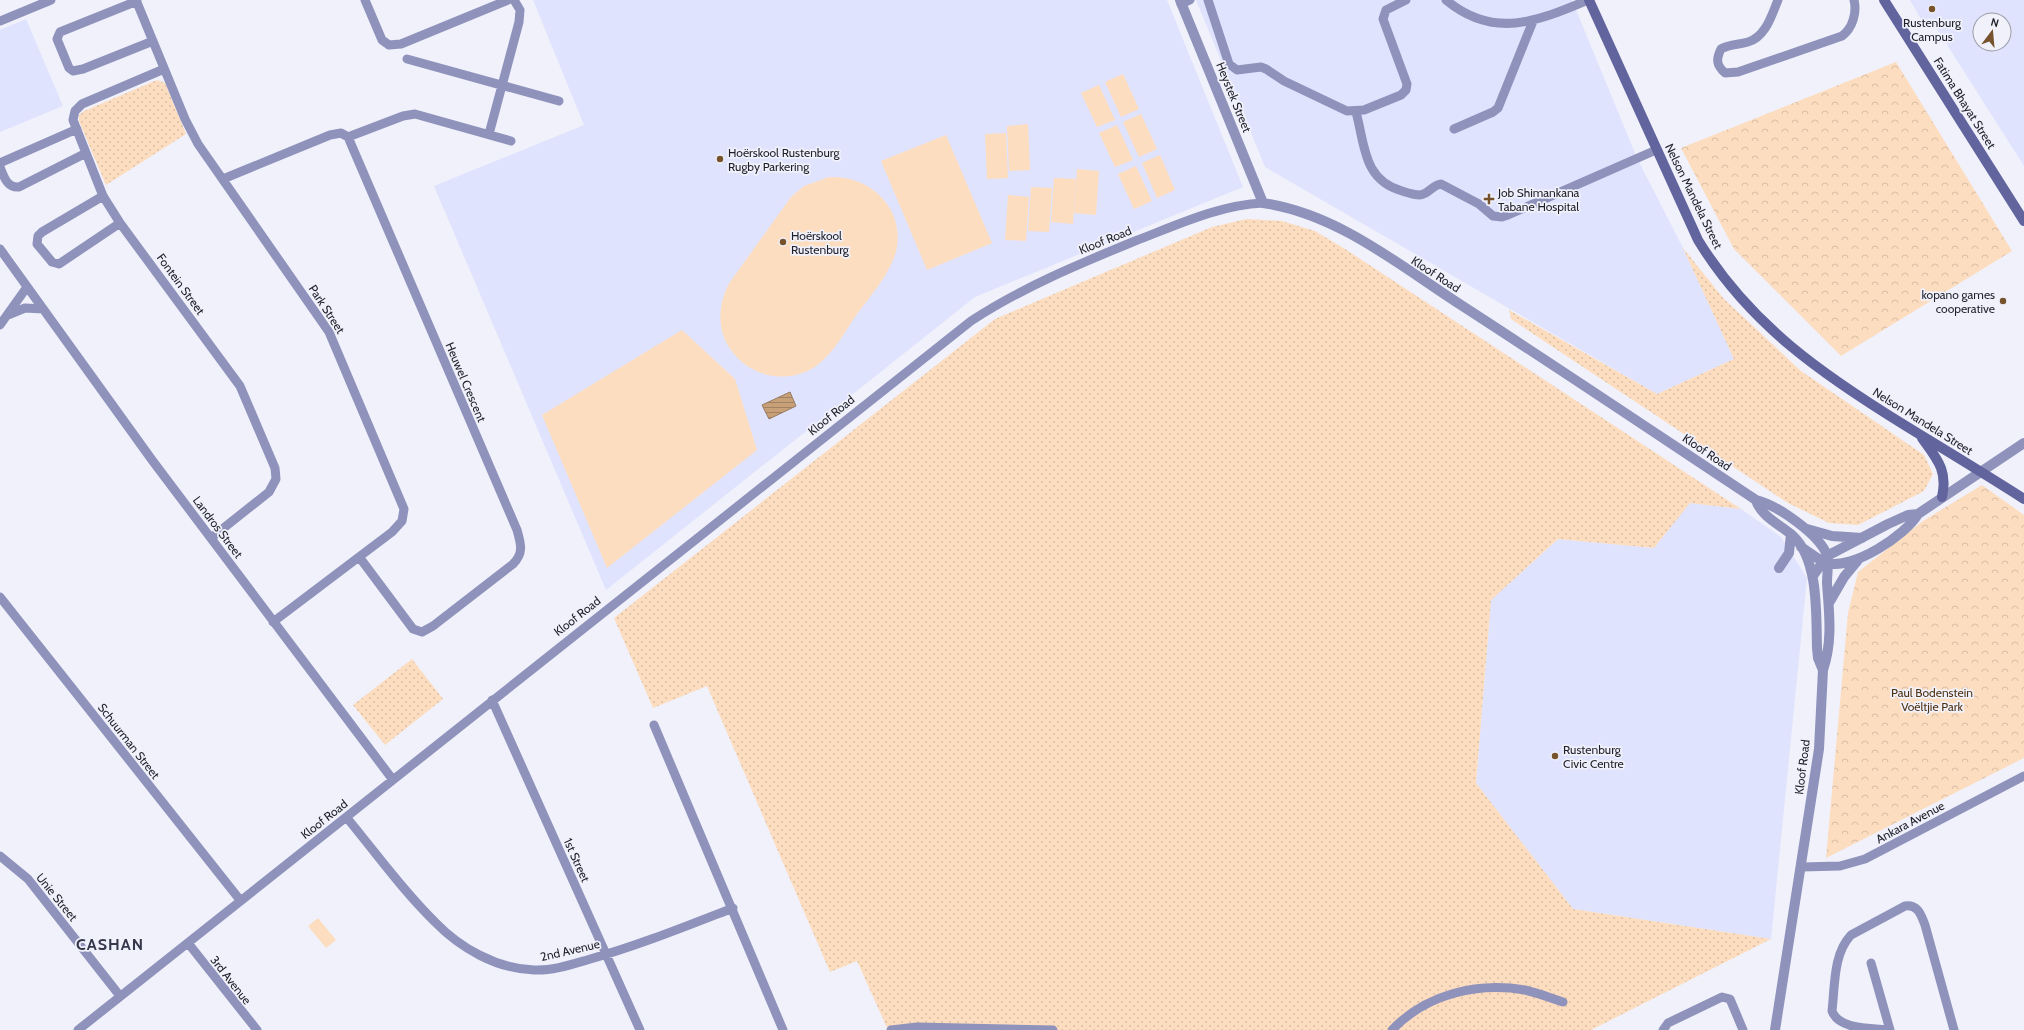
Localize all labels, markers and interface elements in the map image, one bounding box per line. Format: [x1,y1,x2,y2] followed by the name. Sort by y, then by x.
[1927,4,1937,14] marker: Rustenburg Campus
[1972,12,2012,52] north arrow
[1903,15,1962,44] place label: Rustenburg Campus
[1989,15,2000,30] text: N
[1931,54,1999,152] street label: Fatima Bhayat Street
[1213,60,1255,134] street label: Heystek Street
[1662,141,1726,251] street label: Nelson Mandela Street
[728,145,841,174] place label: Hoërskool Rustenburg Rugby Parkering
[715,154,725,164] marker: Hoërskool Rustenburg Rugby Parkering
[1497,185,1580,214] place label: Job Shimankana Tabane Hospital
[1483,193,1495,205] marker: Job Shimankana Tabane Hospital
[1077,223,1133,257] street label: Kloof Road
[791,228,850,257] place label: Hoërskool Rustenburg
[778,237,788,247] marker: Hoërskool Rustenburg
[154,251,208,317] street label: Fontein Street
[1409,253,1463,295] street label: Kloof Road
[306,282,348,336] street label: Park Street
[1921,287,1995,316] place label: kopano games cooperative
[1998,296,2008,306] marker: kopano games cooperative
[442,340,490,424] street label: Heuwel Crescent
[1870,384,1976,458] street label: Nelson Mandela Street
[805,392,857,438] street label: Kloof Road
[1680,430,1734,474] street label: Kloof Road
[190,493,246,561] street label: Landros Street
[551,593,603,639] street label: Kloof Road
[1891,685,1973,714] park label: Paul Bodenstein Voëltjie Park
[95,700,163,782] street label: Schuurman Street
[1791,739,1813,795] street label: Kloof Road
[1563,742,1624,771] place label: Rustenburg Civic Centre
[1550,751,1560,761] marker: Rustenburg Civic Centre
[298,796,350,842] street label: Kloof Road
[1873,798,1947,846] street label: Ankara Avenue
[561,836,593,884] street label: 1st Street
[33,870,81,924] street label: Unie Street
[76,935,144,954] district label: CASHAN
[539,936,601,964] street label: 2nd Avenue
[207,953,255,1007] street label: 3rd Avenue

